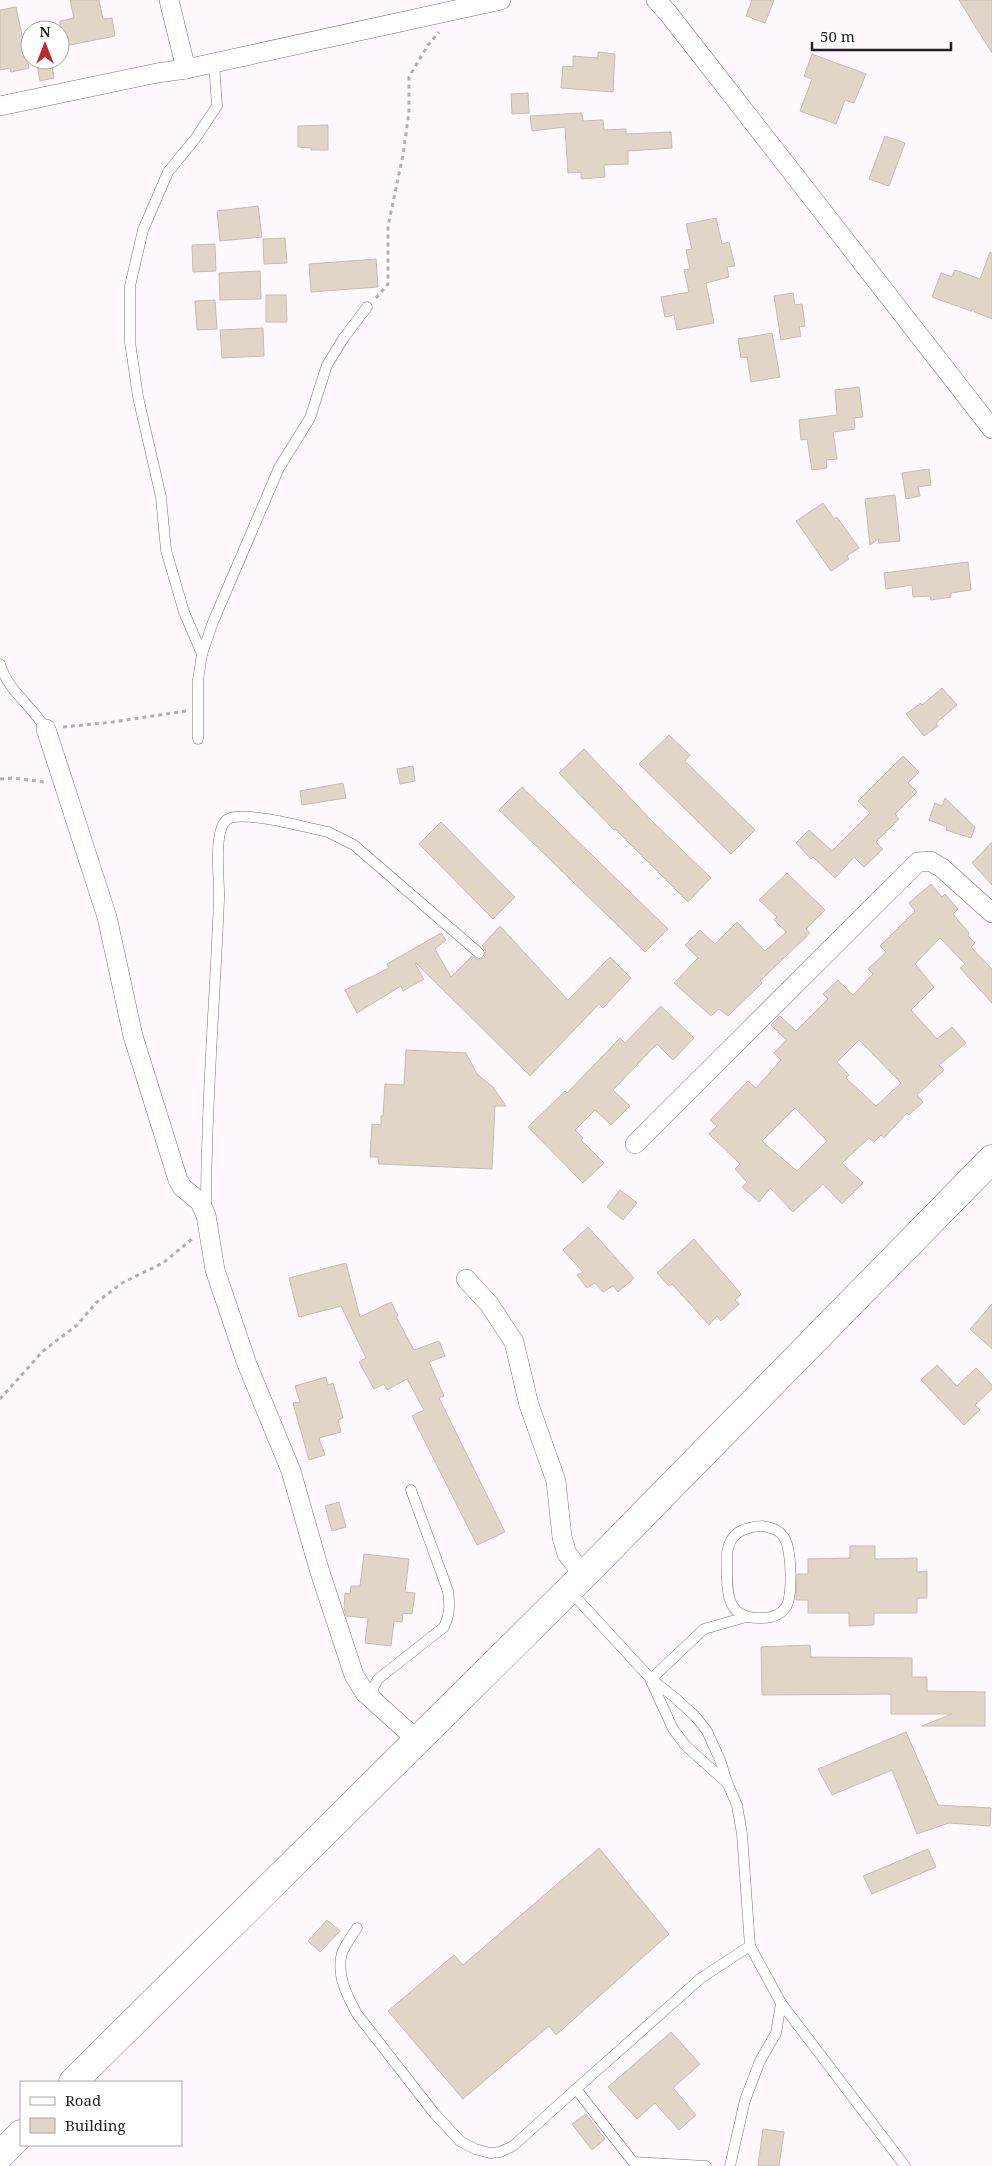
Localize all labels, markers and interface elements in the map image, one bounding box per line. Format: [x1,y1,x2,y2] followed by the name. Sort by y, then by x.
[20,20,70,70] north arrow
[812,20,951,52] scale bar
[39,22,51,41] text: N
[820,26,855,46] text: 50 m
[20,2081,182,2146] legend
[65,2090,101,2110] text: Road
[65,2115,126,2135] text: Building

